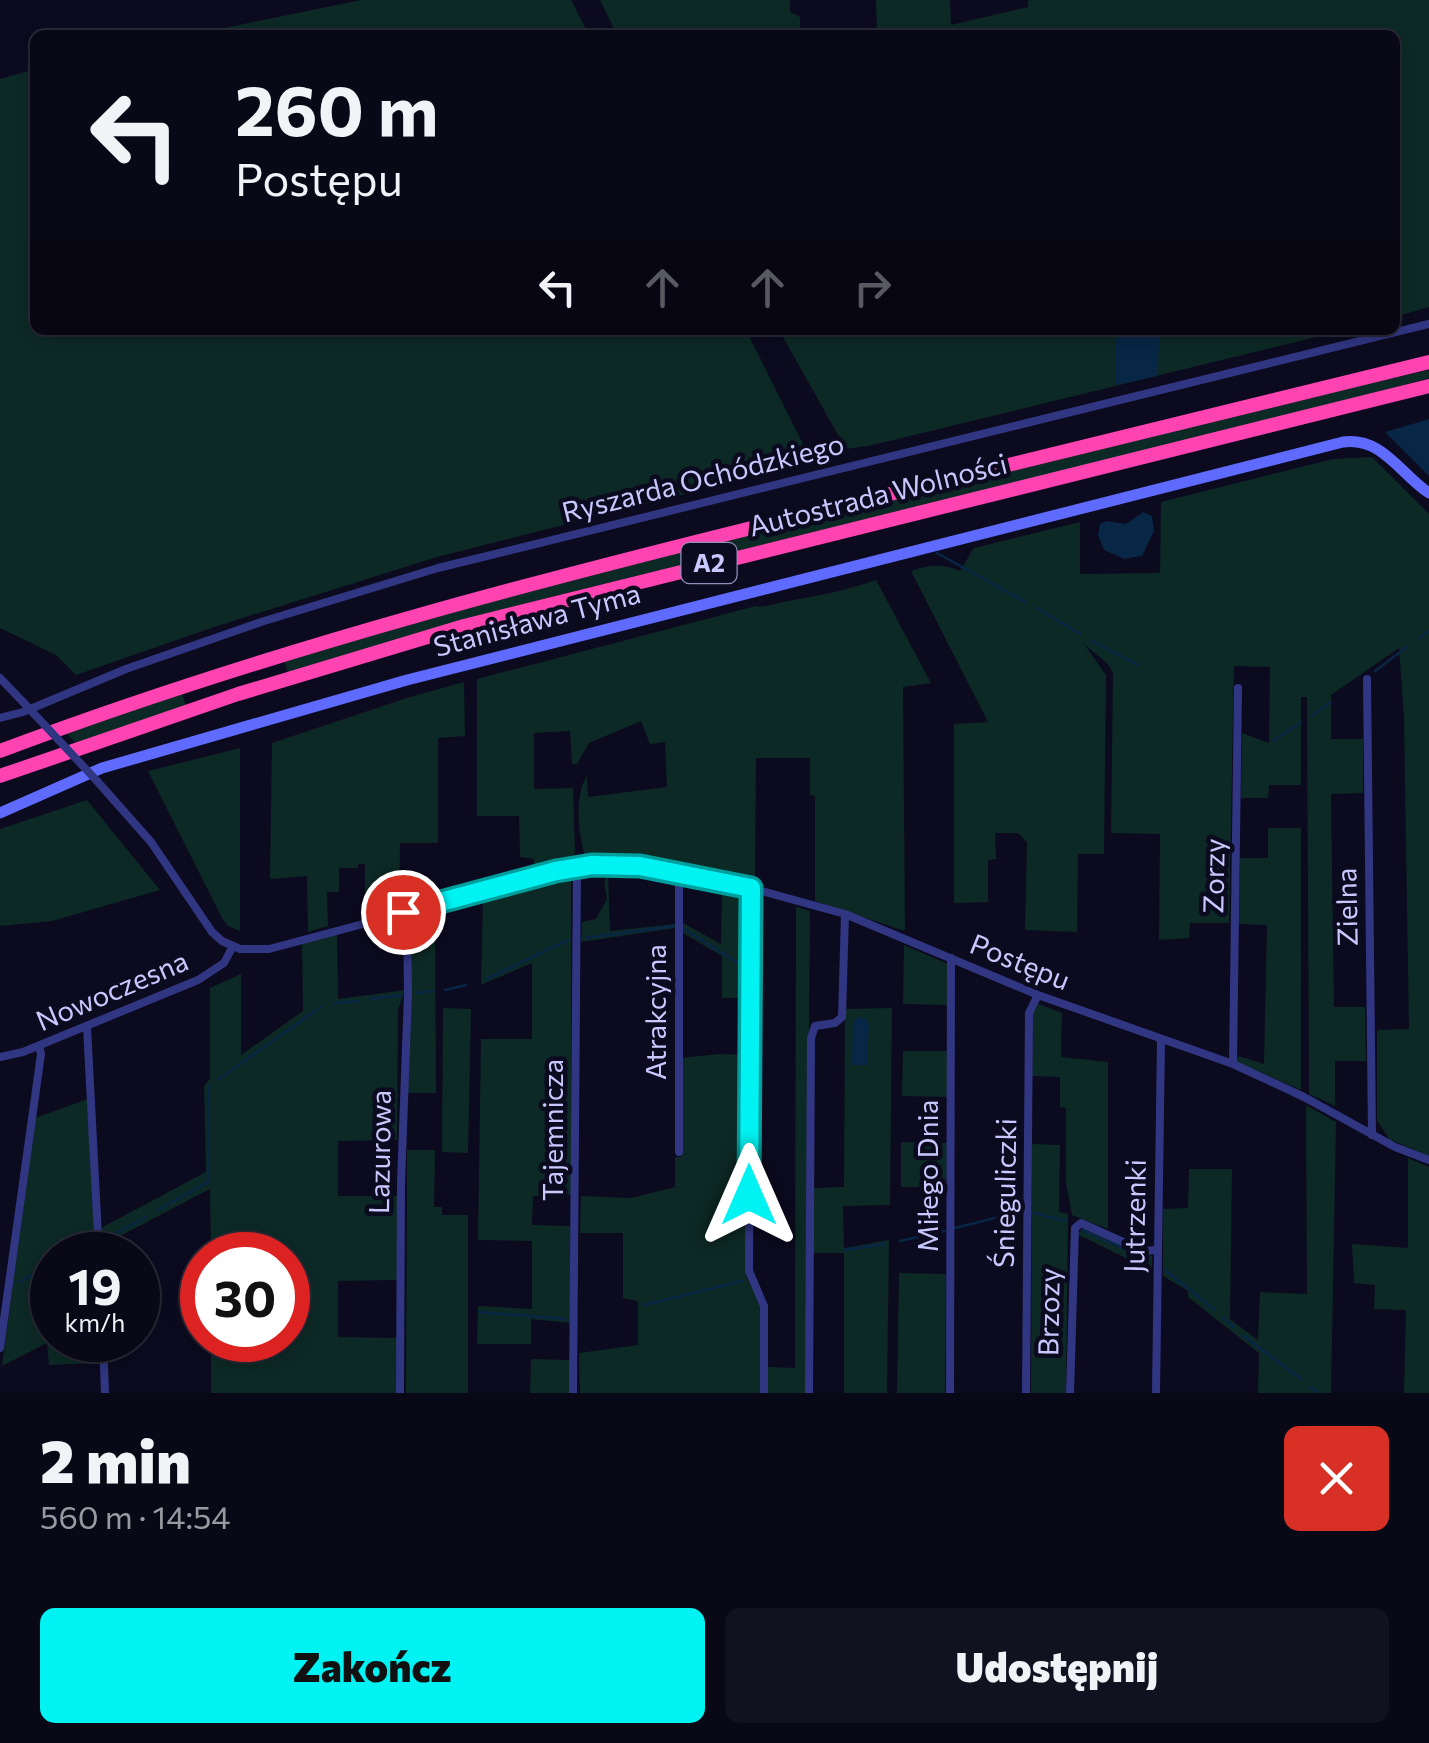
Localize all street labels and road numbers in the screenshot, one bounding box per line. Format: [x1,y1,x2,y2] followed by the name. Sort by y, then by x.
[558,426,847,529] street label: Ryszarda Ochódzkiego
[745,445,1010,543] street label: Autostrada Wolności
[682,543,736,583] road number: A2
[430,575,644,663] street label: Stanisława Tyma
[1195,838,1231,914] street label: Zorzy
[1328,867,1364,947] street label: Zielna
[966,926,1075,996] street label: Postępu
[30,943,193,1037] street label: Nowoczesna
[638,944,672,1080] street label: Atrakcyjna
[535,1059,569,1201] street label: Tajemnicza
[361,1090,397,1214] street label: Lazurowa
[910,1100,944,1252] street label: Miłego Dnia
[986,1118,1022,1268] street label: Śnieguliczki
[1116,1159,1152,1273] street label: Jutrzenki
[1030,1268,1066,1356] street label: Brzozy

